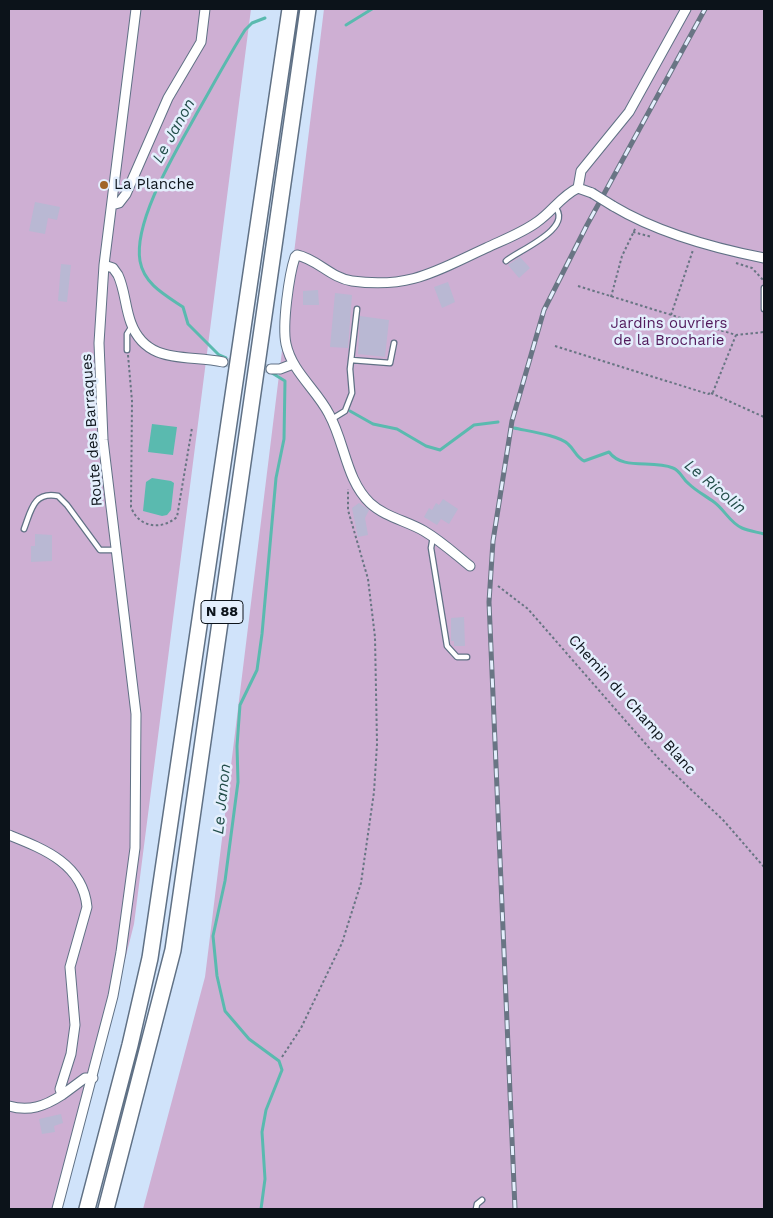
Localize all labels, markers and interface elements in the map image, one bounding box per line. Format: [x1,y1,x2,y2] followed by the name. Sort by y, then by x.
[148,95,200,167] water label: Le Janon
[114,176,194,194] place label: La Planche
[98,179,110,191] marker: La Planche
[611,315,727,350] park label: Jardins ouvriers de la Brocharie
[78,353,106,507] street label: Route des Barraques
[680,456,750,518] water label: Le Ricolin
[201,600,243,624] road number: N 88
[564,631,700,779] street label: Chemin du Champ Blanc
[209,763,235,835] water label: Le Janon

